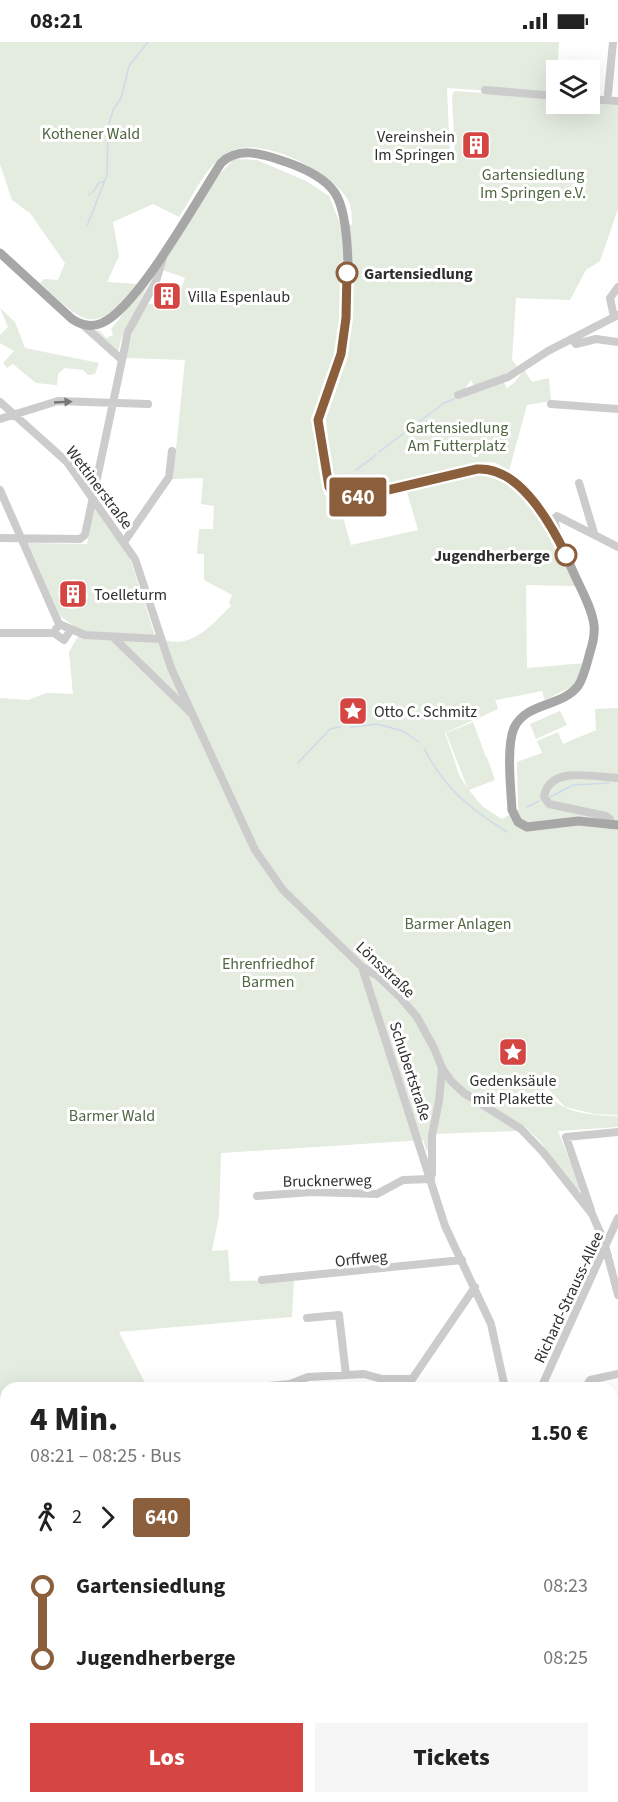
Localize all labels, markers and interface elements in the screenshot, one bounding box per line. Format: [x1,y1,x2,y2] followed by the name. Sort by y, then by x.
[30,5,83,37] text: 08:21
[546,60,600,114] map controls
[546,60,600,114] button: layers
[42,123,140,145] park label: Kothener Wald
[374,126,455,166] place label: Vereinshein Im Springen
[460,129,492,161] building icon: Vereinshein Im Springen
[480,164,586,204] park label: Gartensiedlung Im Springen e.V.
[336,262,358,284] marker: Gartensiedlung
[364,263,473,285] place label: Gartensiedlung
[151,280,183,312] building icon: Villa Espenlaub
[188,286,290,308] place label: Villa Espenlaub
[54,398,73,407] one-way arrow
[406,417,508,457] park label: Gartensiedlung Am Futterplatz
[61,441,138,534] street label: Wettinerstraße
[324,478,392,516] line badge: 640
[341,482,375,512] text: 640
[555,544,577,566] marker: Jugendherberge
[434,545,550,567] place label: Jugendherberge
[57,578,89,610] building icon: Toelleturm
[94,584,167,606] place label: Toelleturm
[337,695,369,727] place icon: Otto C. Schmitz
[374,701,477,723] place label: Otto C. Schmitz
[404,913,512,935] park label: Barmer Anlagen
[351,936,420,1003] street label: Lönsstraße
[222,953,315,993] park label: Ehrenfriedhof Barmen
[384,1019,436,1124] street label: Schubertstraße
[497,1036,529,1068] place icon: Gedenksäule mit Plakette
[470,1070,556,1110] place label: Gedenksäule mit Plakette
[69,1105,155,1127] park label: Barmer Wald
[282,1169,372,1193] street label: Brucknerweg
[529,1228,609,1367] street label: Richard-Strauss-Allee
[334,1245,388,1273] street label: Orffweg
[30,1396,118,1443] text: 4 Min.
[531,1417,588,1449] text: 1.50 €
[30,1442,181,1470] text: 08:21 – 08:25 · Bus
[30,1501,63,1534] icon: walk
[91,1501,124,1534] icon: forward
[145,1502,178,1532] text: 640
[72,1503,82,1531] text: 2
[76,1570,225,1602] text: Gartensiedlung
[543,1572,588,1600] text: 08:23
[76,1642,236,1674] text: Jugendherberge
[543,1644,588,1672] text: 08:25
[30,1723,303,1792] button: Los
[315,1723,588,1792] button: Tickets

